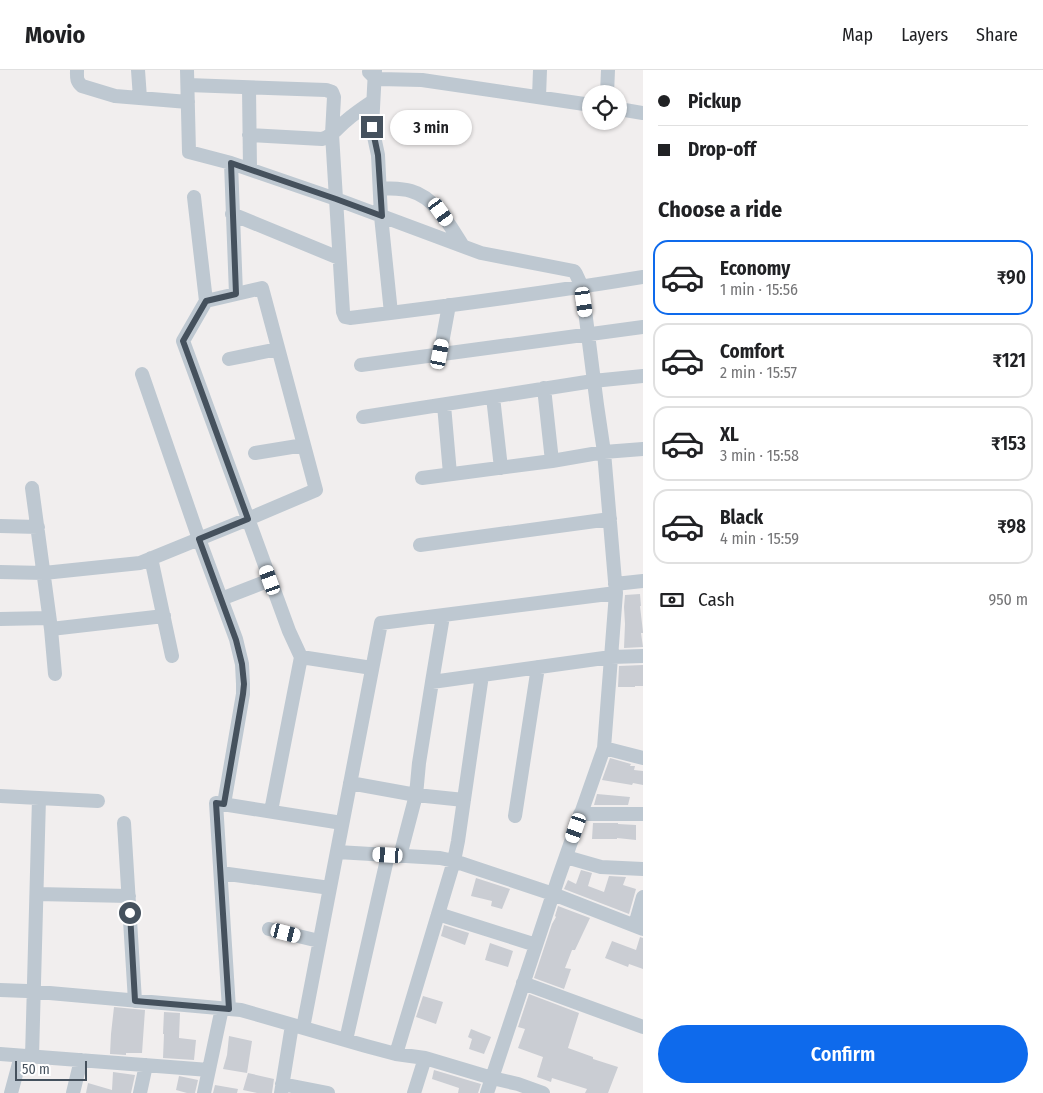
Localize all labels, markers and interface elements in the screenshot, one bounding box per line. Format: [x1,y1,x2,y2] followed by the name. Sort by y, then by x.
[25,21,85,49] text: Movio
[842,24,873,46] text: Map
[901,24,948,46] text: Layers
[976,24,1018,46] text: Share
[582,85,627,130] map controls
[582,85,627,130] button: locate
[688,90,741,113] text: Pickup
[390,110,472,144] callout: 3 min
[361,116,383,138] route end
[413,118,449,137] text: 3 min
[688,138,756,161] text: Drop-off
[426,195,455,229] car
[658,196,782,223] text: Choose a ride
[660,255,705,300] icon: car
[720,257,790,280] text: Economy
[997,266,1026,289] text: ₹90
[720,280,798,299] text: 1 min · 15:56
[574,286,593,318] car
[429,338,450,370] car
[660,338,705,383] icon: car
[720,340,784,363] text: Comfort
[993,349,1026,372] text: ₹121
[720,363,797,382] text: 2 min · 15:57
[660,421,705,466] icon: car
[720,423,739,446] text: XL
[991,432,1026,455] text: ₹153
[720,446,799,465] text: 3 min · 15:58
[660,504,705,549] icon: car
[720,506,763,529] text: Black
[997,515,1026,538] text: ₹98
[720,529,799,548] text: 4 min · 15:59
[257,563,282,597] car
[658,586,686,614] icon: cash
[698,588,735,611] text: Cash
[988,590,1028,609] text: 950 m
[564,811,587,845] car
[372,847,403,863] car
[119,902,141,924] route start
[269,922,302,944] car
[658,1025,1028,1083] button: Confirm
[15,1058,88,1081] scale bar
[22,1061,50,1078] text: 50 m

